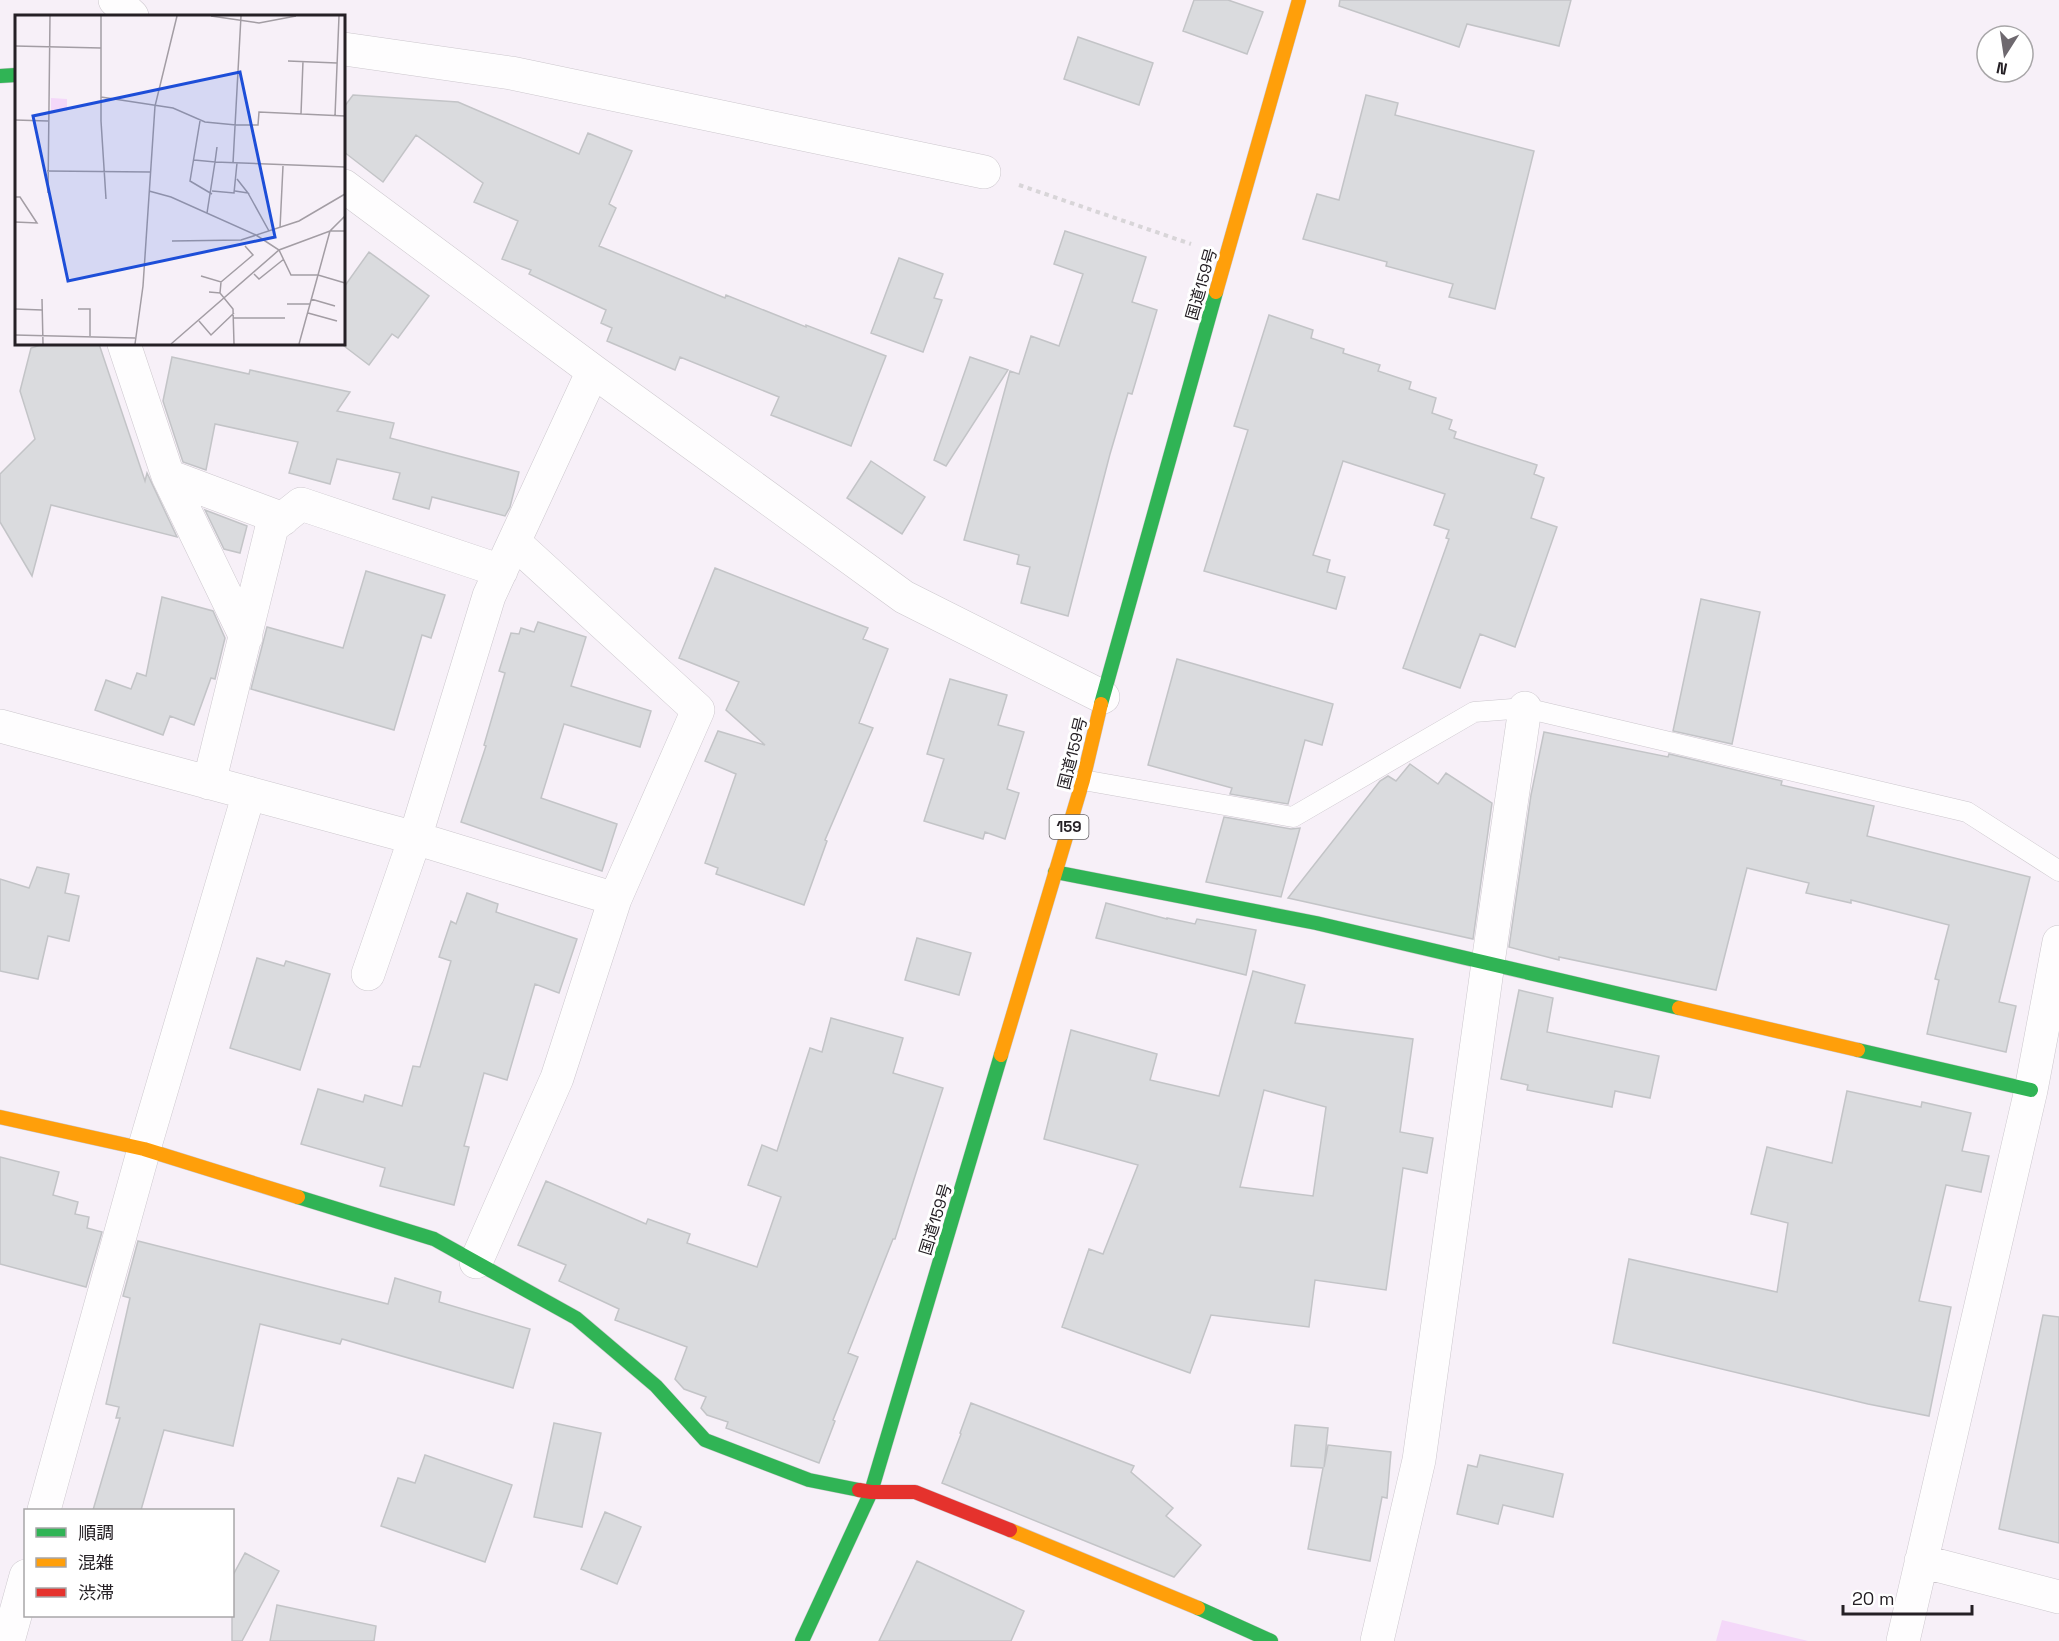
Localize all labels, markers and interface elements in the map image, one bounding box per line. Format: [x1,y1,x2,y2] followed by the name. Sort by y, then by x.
[15,15,345,345] inset map
[1975,24,2035,84] north arrow
[1995,57,2009,80] text: N
[1181,246,1222,323] street label: 国道159号
[1053,715,1092,792] street label: 国道159号
[1050,815,1088,839] road number: 159
[915,1181,956,1258] street label: 国道159号
[24,1509,234,1617] legend
[78,1521,114,1544] text: 順調
[78,1551,114,1574] text: 混雑
[1843,1578,1972,1616] scale bar
[78,1581,114,1604] text: 渋滞
[1852,1587,1895,1610] text: 20 m

